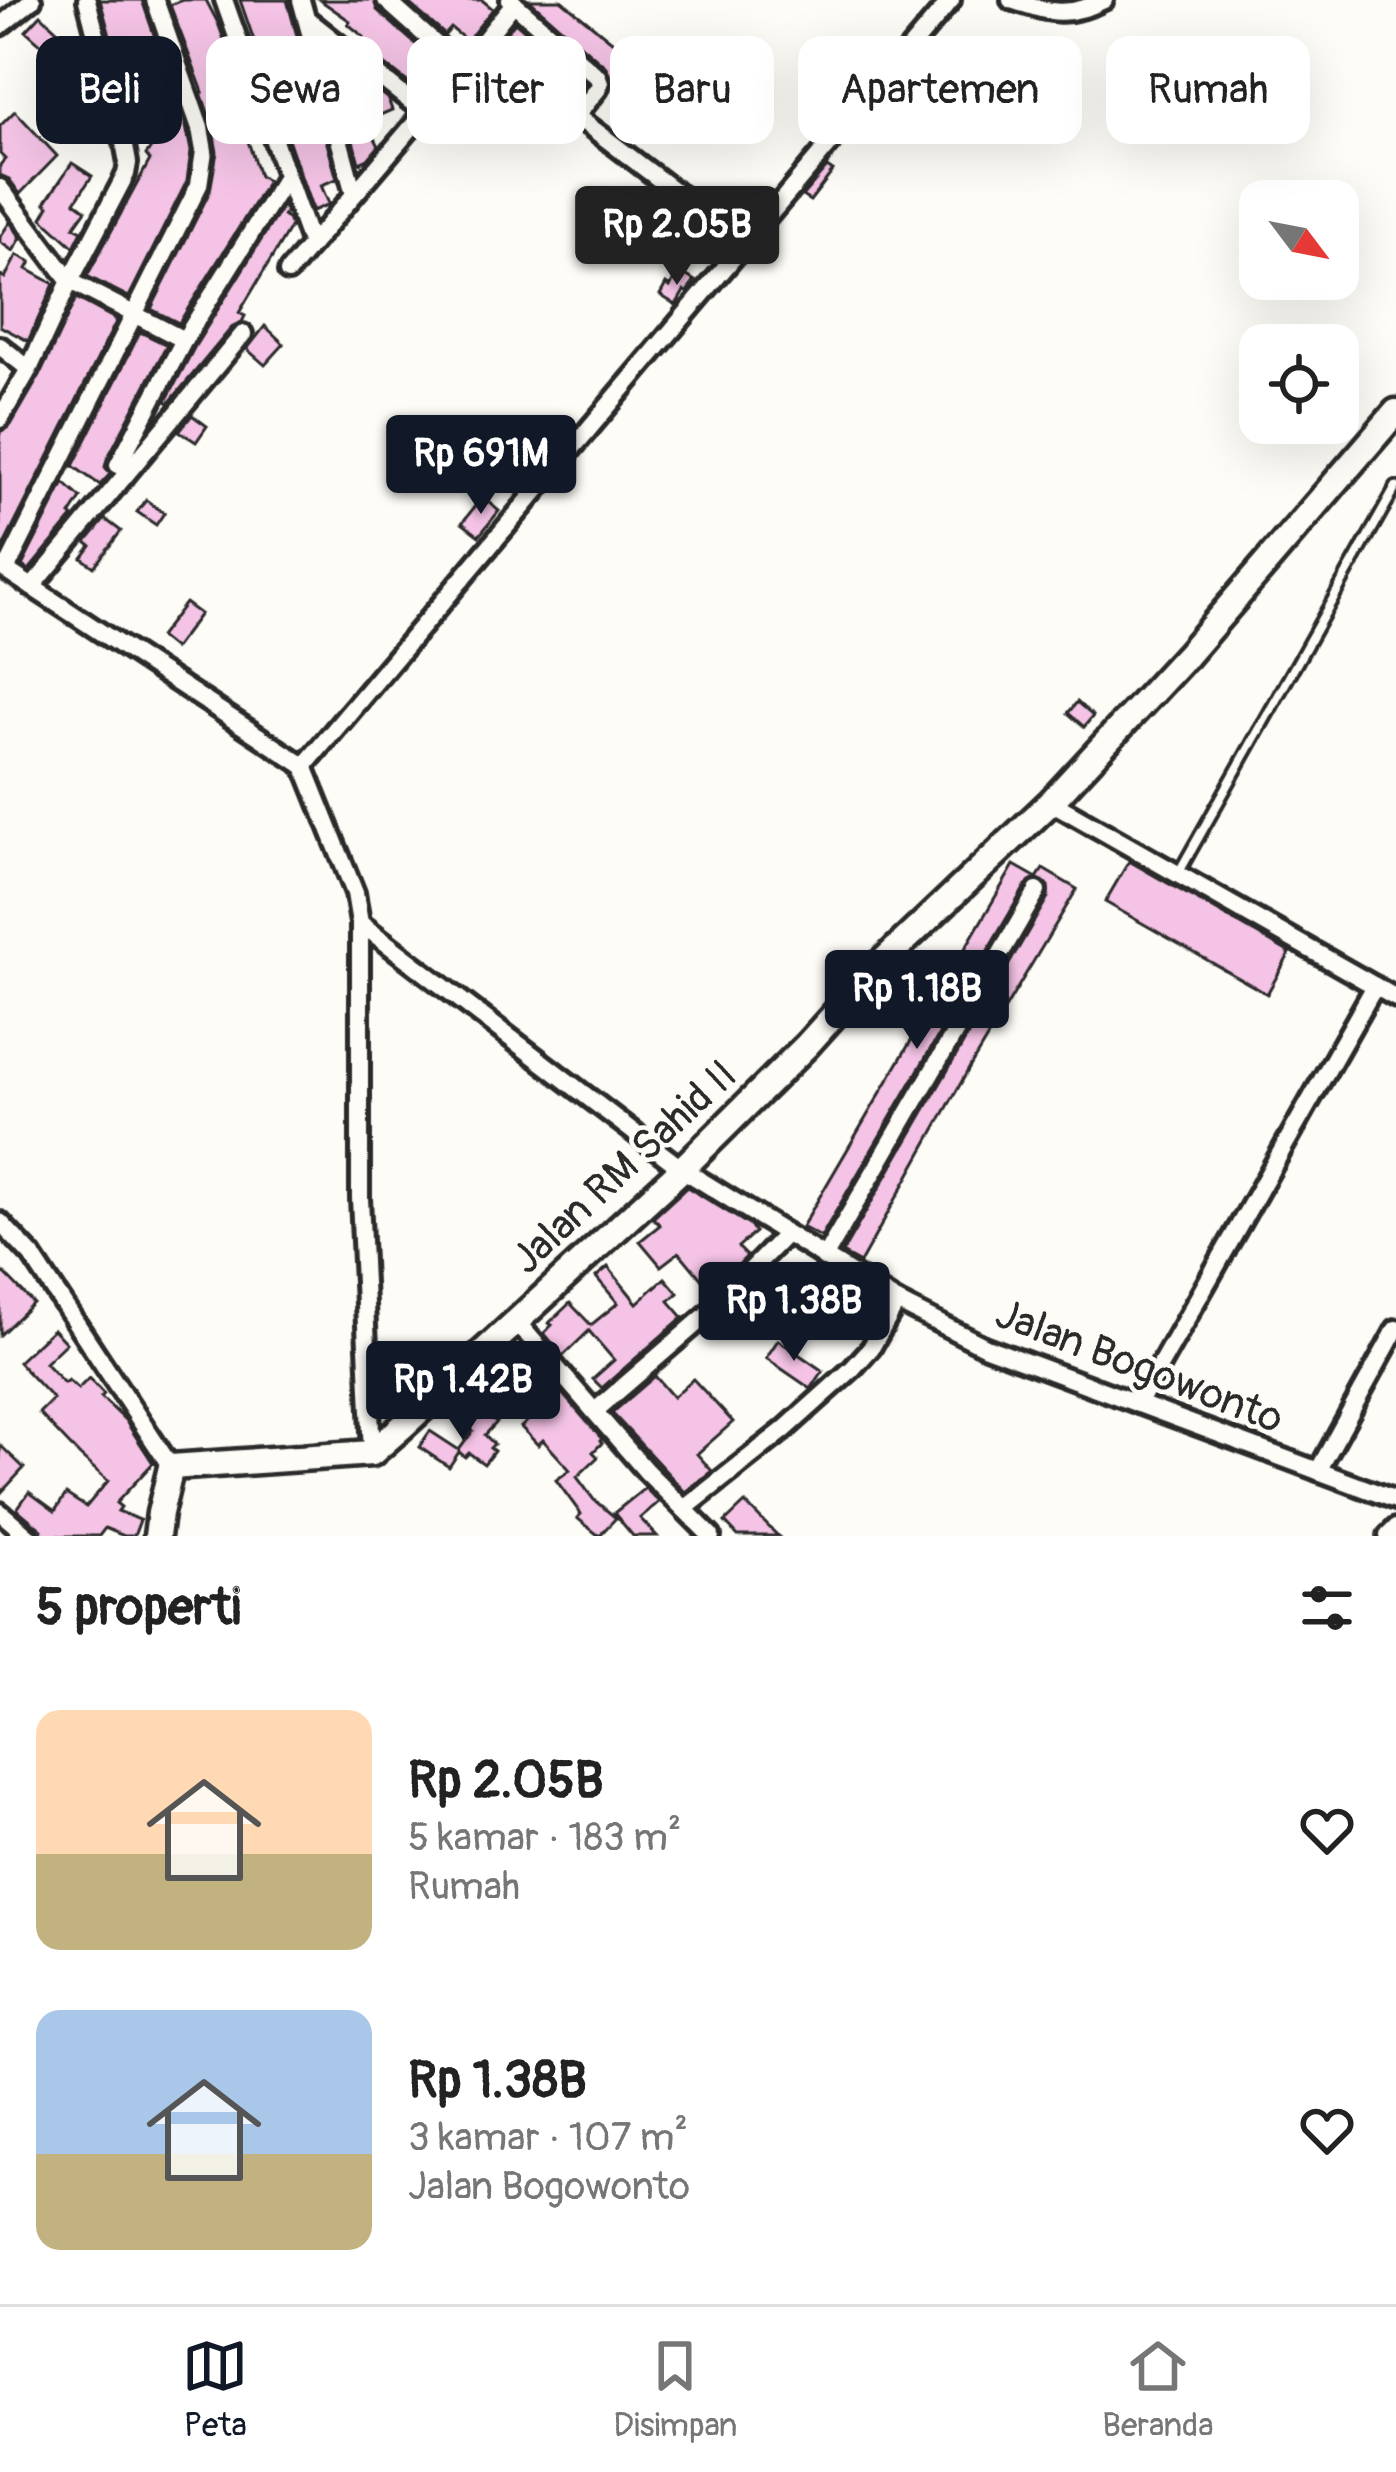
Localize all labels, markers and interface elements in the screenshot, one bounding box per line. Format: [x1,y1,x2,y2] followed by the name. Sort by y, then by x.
[36,36,182,144] chip: Beli
[206,36,383,144] chip: Sewa
[407,36,586,144] chip: Filter
[610,36,774,144] chip: Baru
[798,36,1082,144] chip: Apartemen
[1106,36,1310,144] chip: Rumah
[1239,180,1359,300] north arrow
[1239,180,1359,444] map controls
[553,186,801,288] pin: Rp 2.05B
[602,200,752,249] text: Rp 2.05B
[1239,324,1359,444] button: locate
[370,415,592,517] pin: Rp 691M
[413,429,549,478] text: Rp 691M
[793,950,1041,1052] pin: Rp 1.18B
[852,964,982,1013] text: Rp 1.18B
[501,1050,748,1285] street label: Jalan RM Sahid II
[670,1262,918,1364] pin: Rp 1.38B
[726,1276,862,1325] text: Rp 1.38B
[988,1288,1290,1446] street label: Jalan Bogowonto
[339,1341,587,1443] pin: Rp 1.42B
[393,1355,533,1404] text: Rp 1.42B
[1294,1575,1360,1641] icon: filters
[36,1576,241,1640] text: 5 properti
[408,1749,604,1813] text: Rp 2.05B
[132,1758,276,1902] icon: home
[1294,1797,1360,1863] icon: heart
[408,1813,681,1862] text: 5 kamar · 183 m²
[408,1862,520,1911] text: Rumah
[408,2049,587,2113] text: Rp 1.38B
[132,2058,276,2202] icon: home
[1294,2097,1360,2163] icon: heart
[408,2113,688,2162] text: 3 kamar · 107 m²
[408,2162,690,2211] text: Jalan Bogowonto
[182,2333,248,2446] tab: Peta
[613,2333,738,2446] tab: Disimpan
[1102,2333,1214,2446] tab: Beranda

